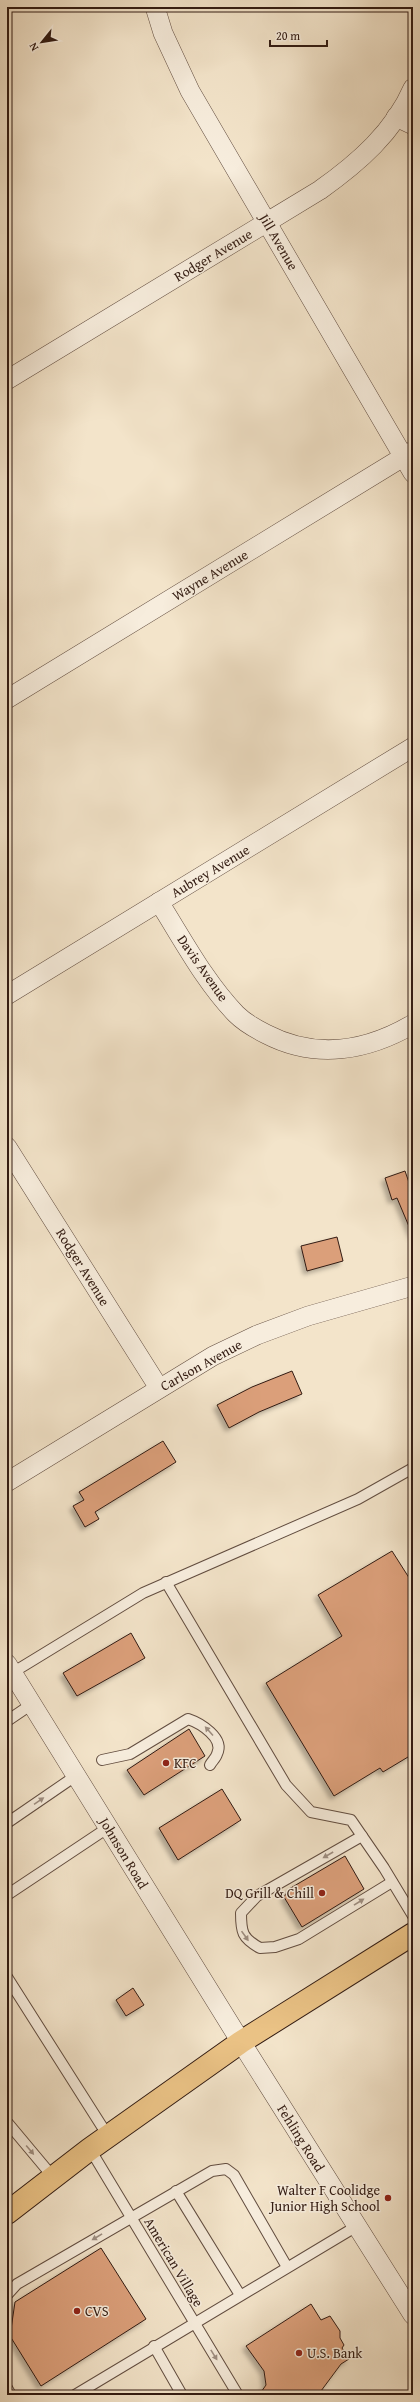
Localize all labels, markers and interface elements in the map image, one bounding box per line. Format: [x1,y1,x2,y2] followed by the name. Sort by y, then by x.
[22,22,62,62] north arrow
[270,22,327,48] scale bar
[276,27,300,44] text: 20 m
[24,39,42,54] text: N
[254,208,303,274] street label: Jill Avenue
[170,224,256,286] street label: Rodger Avenue
[168,544,252,606] street label: Wayne Avenue
[167,839,253,902] street label: Aubrey Avenue
[173,931,234,1006] street label: Davis Avenue
[51,1224,115,1310] street label: Rodger Avenue
[157,1334,246,1396] street label: Carlson Avenue
[205,1727,214,1736] one-way arrow
[174,1753,197,1773] place label: KFC
[161,1758,171,1768] marker: KFC
[34,1797,44,1805] one-way arrow
[94,1812,153,1893] street label: Johnson Road
[322,1852,334,1859] one-way arrow
[225,1883,314,1903] place label: DQ Grill & Chill
[317,1888,327,1898] marker: DQ Grill & Chill
[354,1898,364,1906] one-way arrow
[241,1931,249,1941] one-way arrow
[272,2101,330,2176] street label: Fehling Road
[25,2145,34,2155] one-way arrow
[268,2180,380,2216] place label: Walter F Coolidge Junior High School
[383,2193,393,2203] marker: Walter F Coolidge Junior High School
[139,2214,209,2311] street label: American Village
[91,2234,103,2241] one-way arrow
[85,2301,109,2321] place label: CVS
[72,2306,82,2316] marker: CVS
[307,2343,363,2363] place label: U.S. Bank
[294,2348,304,2358] marker: U.S. Bank
[210,2349,217,2361] one-way arrow

